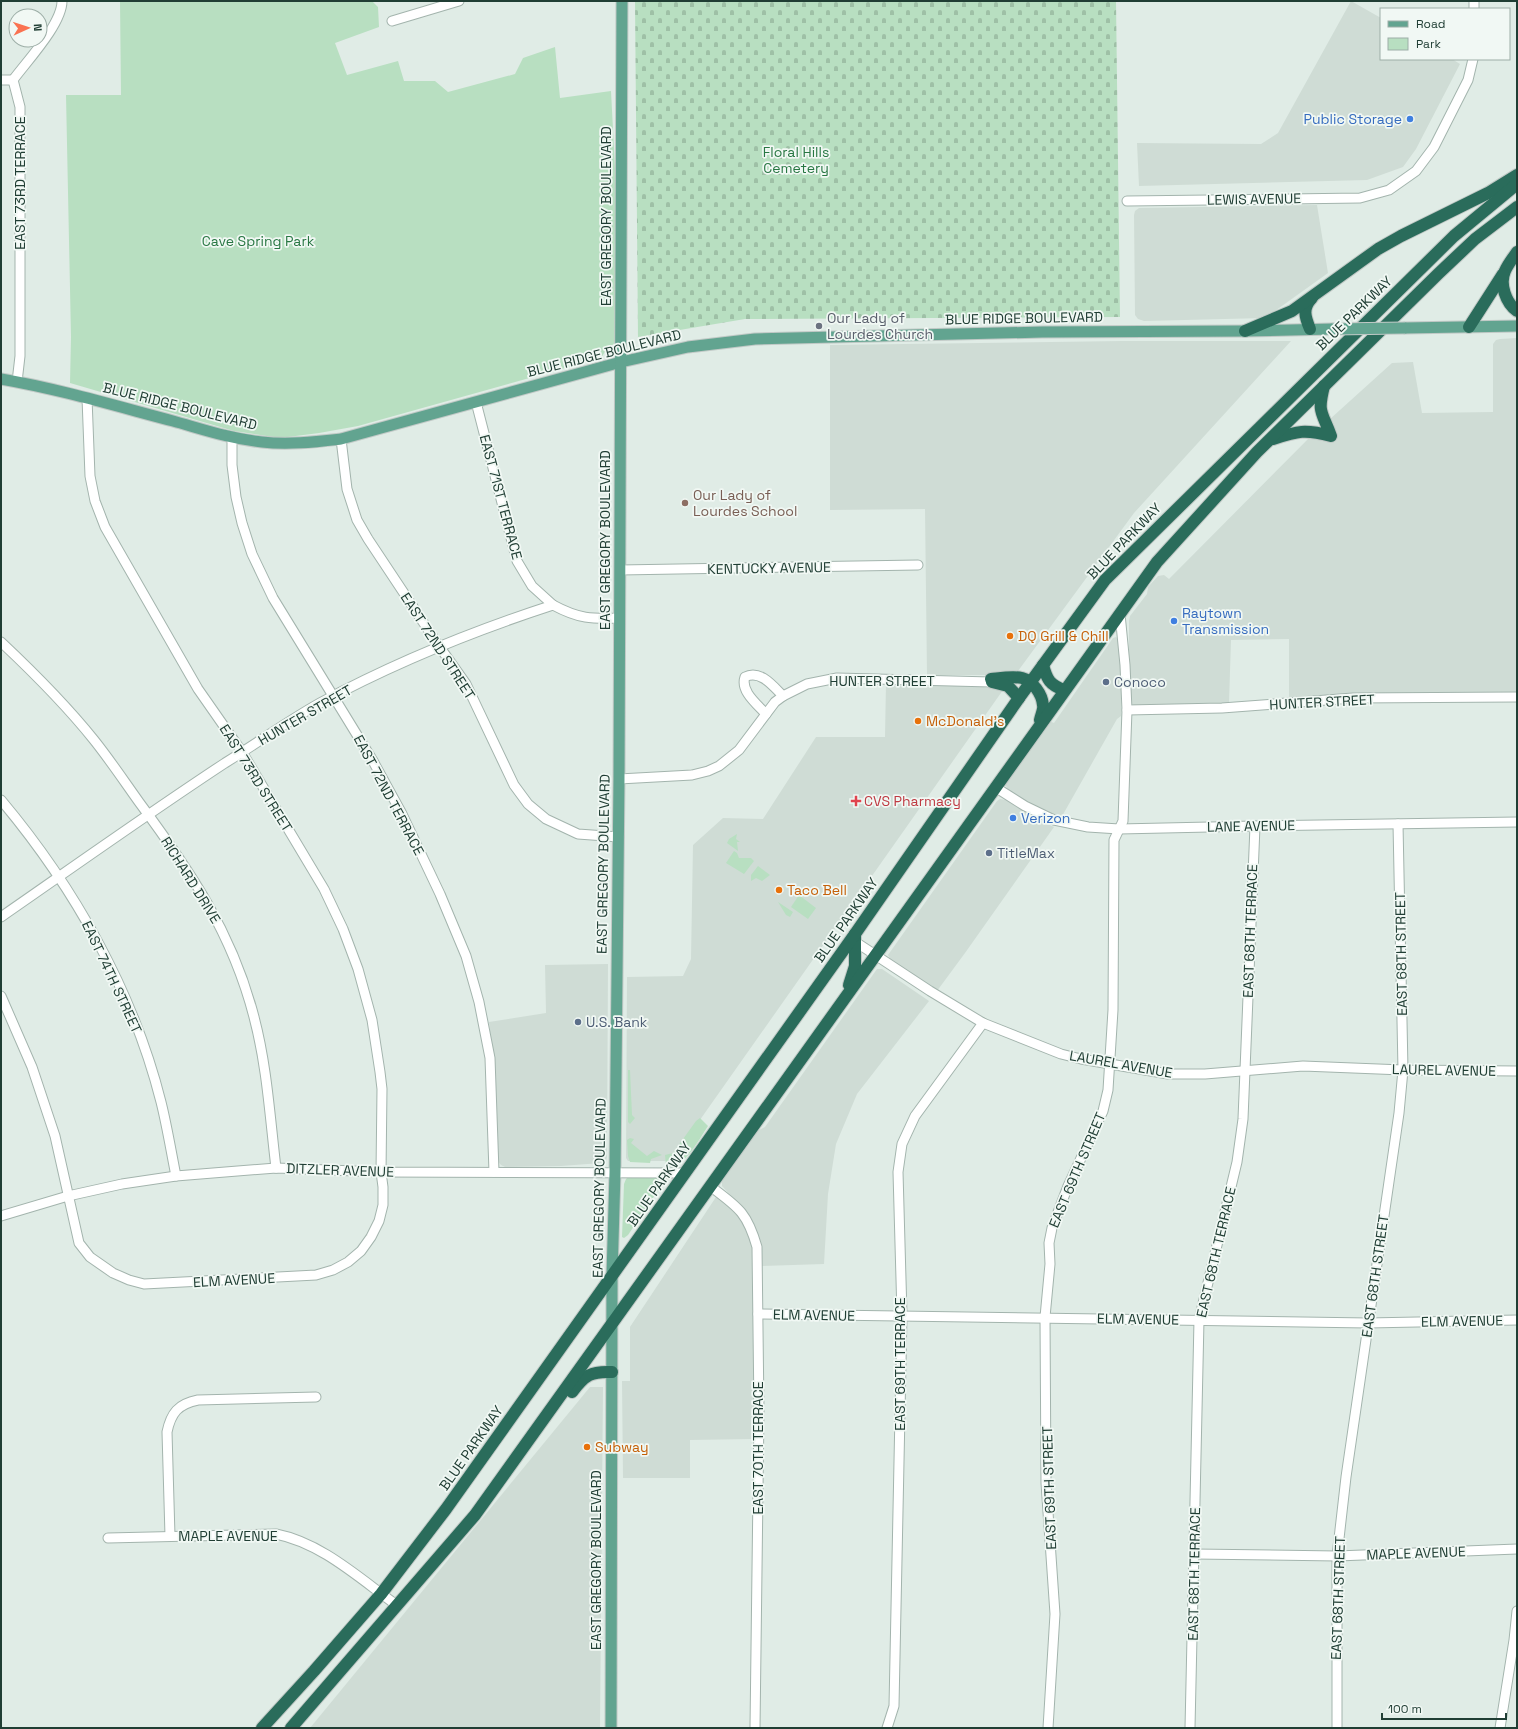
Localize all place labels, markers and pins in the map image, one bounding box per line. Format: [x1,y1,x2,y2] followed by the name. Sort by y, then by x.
[1304,110,1402,128] place label: Public Storage
[1405,114,1415,124] marker: Public Storage
[827,309,933,343] place label: Our Lady of Lourdes Church
[814,321,824,331] marker: Our Lady of Lourdes Church
[693,486,797,520] place label: Our Lady of Lourdes School
[680,498,690,508] marker: Our Lady of Lourdes School
[1182,604,1269,638] place label: Raytown Transmission
[1169,616,1179,626] marker: Raytown Transmission
[1018,627,1109,645] place label: DQ Grill & Chill
[1005,631,1015,641] marker: DQ Grill & Chill
[1114,673,1166,691] place label: Conoco
[1101,677,1111,687] marker: Conoco
[926,712,1004,730] place label: McDonald's
[913,716,923,726] marker: McDonald's
[864,792,961,810] place label: CVS Pharmacy
[851,796,861,806] marker: CVS Pharmacy
[1021,809,1070,827] place label: Verizon
[1008,813,1018,823] marker: Verizon
[997,844,1055,862] place label: TitleMax
[984,848,994,858] marker: TitleMax
[787,881,847,899] place label: Taco Bell
[774,885,784,895] marker: Taco Bell
[586,1013,648,1031] place label: U.S. Bank
[573,1017,583,1027] marker: U.S. Bank
[595,1438,649,1456] place label: Subway
[582,1442,592,1452] marker: Subway

